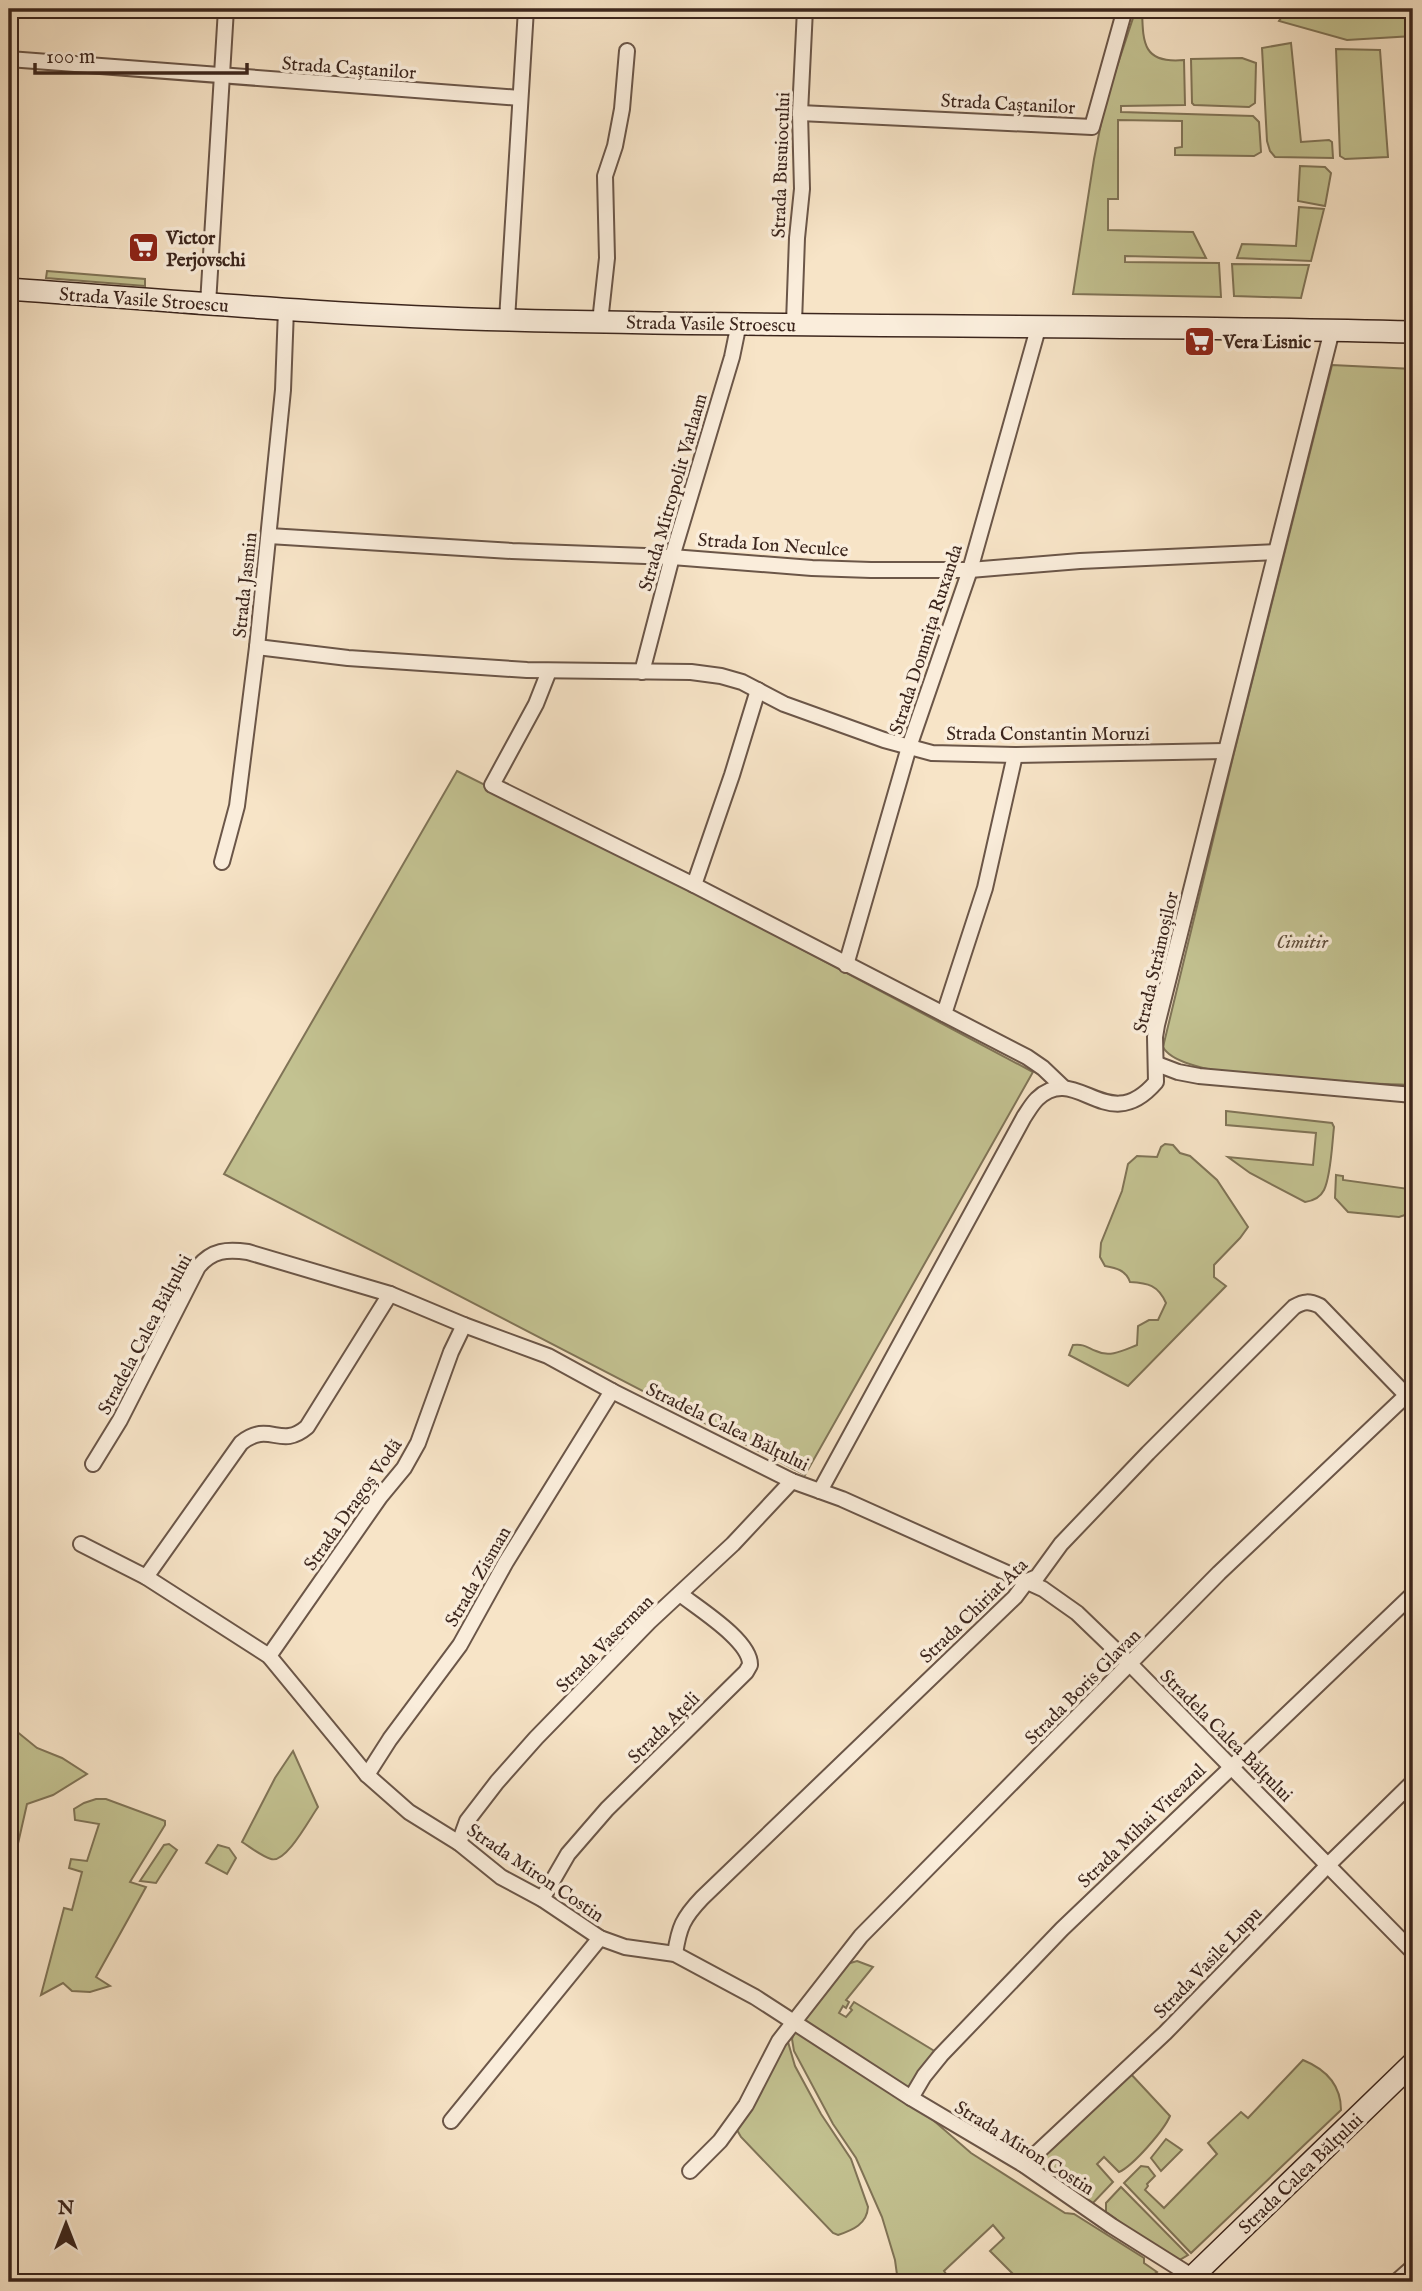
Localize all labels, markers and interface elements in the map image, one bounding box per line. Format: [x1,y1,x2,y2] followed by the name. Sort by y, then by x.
[35,32,247,76] scale bar
[46,44,95,71] text: 100 m
[281,52,417,86] street label: Strada Caștanilor
[940,89,1076,121] street label: Strada Caștanilor
[767,92,797,239] street label: Strada Busuiocului
[165,227,245,273] place label: Victor Perjovschi
[126,231,160,265] supermarket icon: Victor Perjovschi
[58,283,230,319] street label: Strada Vasile Stroescu
[626,312,796,338] street label: Strada Vasile Stroescu
[1183,324,1217,358] supermarket icon: Vera Lisnic
[1222,331,1311,355] place label: Vera Lisnic
[634,391,714,594] street label: Strada Mitropolit Varlaam
[697,529,849,563] street label: Strada Ion Neculce
[229,531,263,639] street label: Strada Jasmin
[885,541,969,738] street label: Strada Domnița Ruxanda
[946,723,1150,747] street label: Strada Constantin Moruzi
[1129,889,1185,1035] street label: Strada Strămoșilor
[1276,931,1329,955] park label: Cimitir
[93,1251,198,1419] street label: Stradela Calea Bălțului
[642,1378,812,1478] street label: Stradela Calea Bălțului
[299,1434,409,1576] street label: Strada Dragoș Vodă
[440,1522,517,1632] street label: Strada Zisman
[915,1553,1034,1669] street label: Strada Chiriat Ata
[551,1590,659,1698] street label: Strada Vaserman
[1020,1624,1147,1751] street label: Strada Boris Glavan
[1154,1665,1297,1808] street label: Stradela Calea Bălțului
[623,1687,706,1770] street label: Strada Ațeli
[1073,1758,1212,1894] street label: Strada Mihai Viteazul
[462,1819,608,1928] street label: Strada Miron Costin
[1149,1902,1268,2024] street label: Strada Vasile Lupu
[950,2096,1098,2201] street label: Strada Miron Costin
[1234,2109,1369,2240] street label: Strada Calea Bălțului
[32,2190,102,2260] north arrow
[57,2197,75,2221] text: N

